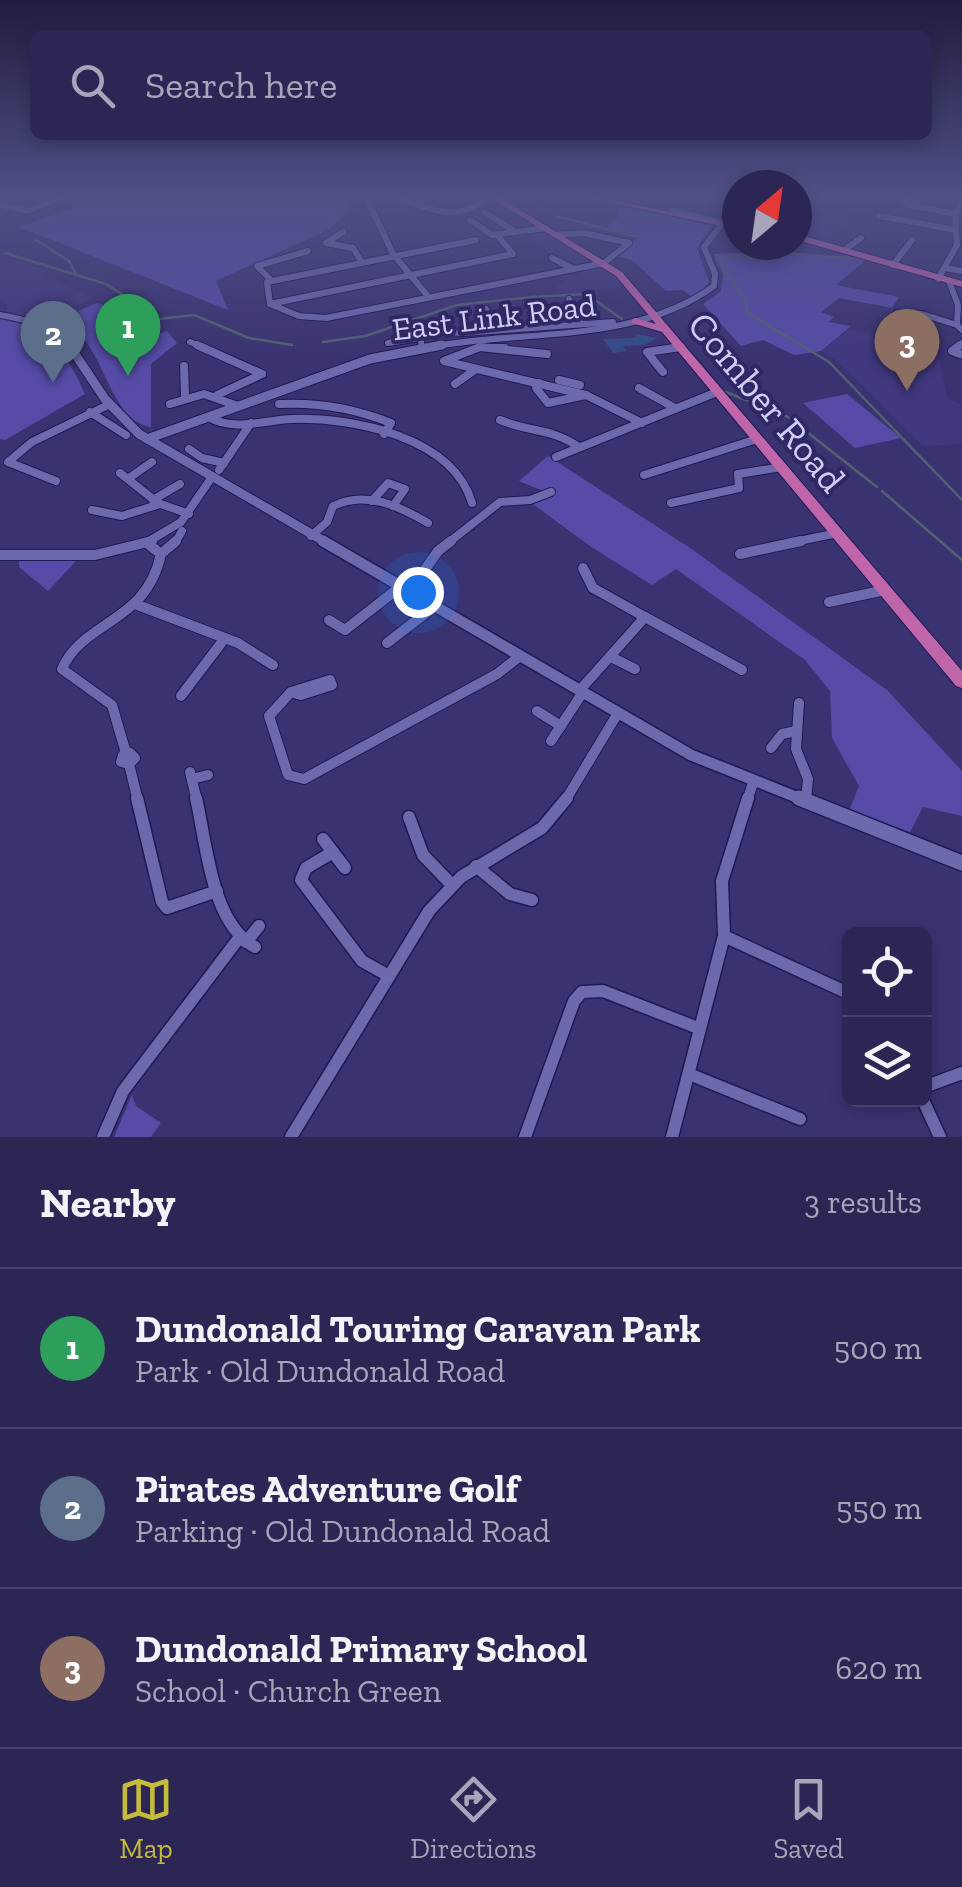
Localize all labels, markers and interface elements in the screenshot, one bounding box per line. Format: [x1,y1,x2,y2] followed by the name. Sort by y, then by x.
[30,30,932,140] search box
[65,58,120,113] icon: search
[145,62,337,108] text: Search here
[722,170,812,260] north arrow
[390,286,598,348] street label: East Link Road
[96,294,160,376] pin: 1
[20,300,86,383] pin: 2
[678,303,856,501] street label: Comber Road
[874,308,940,391] pin: 3
[393,567,444,618] your location
[842,927,932,1107] map controls
[842,927,932,1017] button: locate
[842,1017,932,1107] button: layers
[40,1177,176,1228] text: Nearby
[804,1183,922,1221] text: 3 results
[135,1306,701,1352] text: Dundonald Touring Caravan Park
[66,1329,79,1367] text: 1
[834,1329,922,1367] text: 500 m
[135,1352,505,1390] text: Park · Old Dundonald Road
[135,1466,518,1512] text: Pirates Adventure Golf
[64,1489,81,1527] text: 2
[836,1489,922,1527] text: 550 m
[135,1512,550,1550] text: Parking · Old Dundonald Road
[135,1626,587,1672] text: Dundonald Primary School
[64,1649,81,1687] text: 3
[835,1649,922,1687] text: 620 m
[135,1672,441,1710] text: School · Church Green
[118,1772,173,1865] tab: Map
[410,1772,537,1865] tab: Directions
[773,1772,844,1865] tab: Saved

